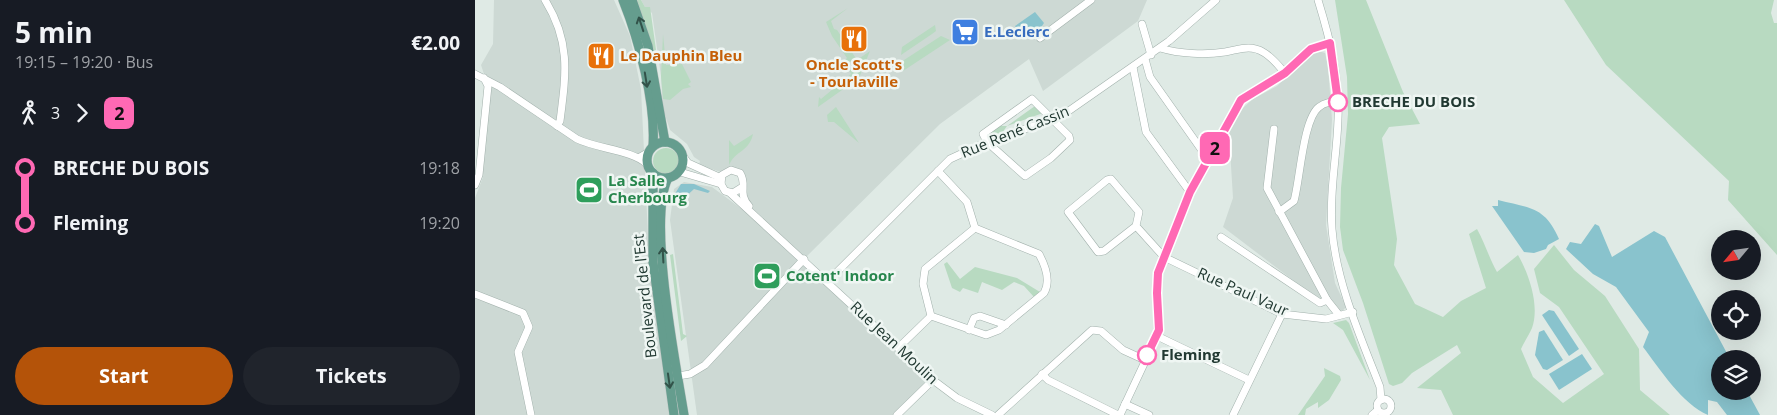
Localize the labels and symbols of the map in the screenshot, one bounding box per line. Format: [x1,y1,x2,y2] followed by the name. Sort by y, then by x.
[636,16,646,32] one-way arrow
[950,17,980,47] supermarket icon: E.Leclerc
[984,21,1050,41] place label: E.Leclerc
[839,24,869,54] restaurant icon: Oncle Scott's - Tourlaville
[586,41,616,71] restaurant icon: Le Dauphin Bleu
[620,45,742,65] place label: Le Dauphin Bleu
[806,54,902,91] place label: Oncle Scott's - Tourlaville
[641,72,651,88] one-way arrow
[1352,91,1475,111] place label: BRECHE DU BOIS
[1328,92,1348,112] marker: BRECHE DU BOIS
[958,100,1072,162] street label: Rue René Cassin
[1199,132,1231,164] line badge: 2
[608,170,688,207] place label: La Salle Cherbourg
[574,175,604,205] sports icon: La Salle Cherbourg
[1711,230,1761,280] north arrow
[628,233,660,359] street label: Boulevard de l'Est
[658,247,667,263] one-way arrow
[752,261,782,291] sports icon: Cotent' Indoor
[1195,262,1292,320] street label: Rue Paul Vaur
[786,265,894,285] place label: Cotent' Indoor
[846,296,943,388] street label: Rue Jean Moulin
[1161,344,1221,364] place label: Fleming
[1137,345,1157,365] marker: Fleming
[664,372,674,388] one-way arrow

